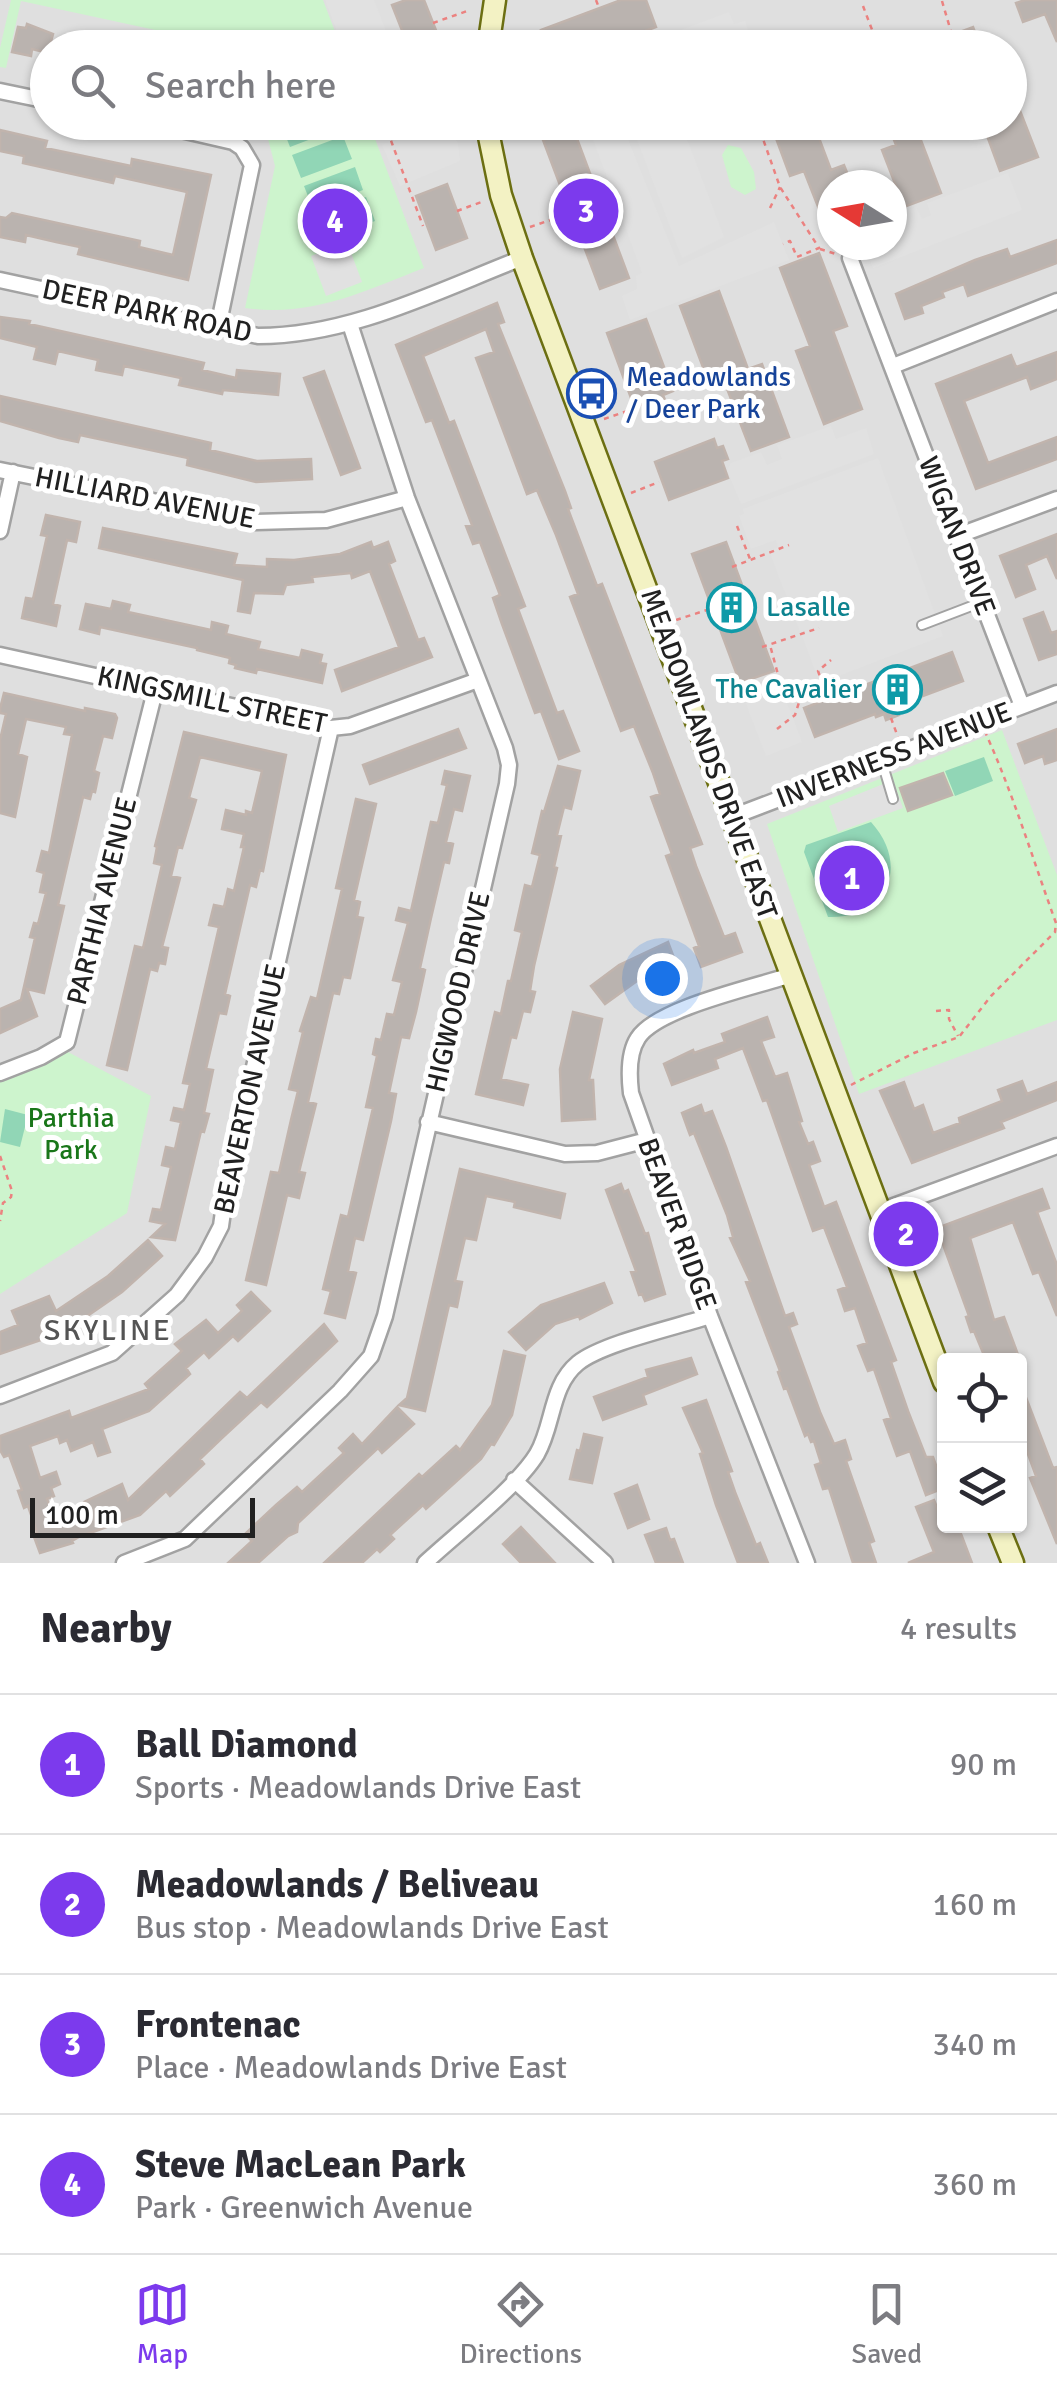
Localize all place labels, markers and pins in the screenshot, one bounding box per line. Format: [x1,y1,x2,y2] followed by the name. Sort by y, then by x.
[554,174,618,248] pin: 3
[302,184,368,258] pin: 4
[626,360,791,426] place label: Meadowlands / Deer Park
[565,367,617,419] bus stop icon: Meadowlands / Deer Park
[705,581,757,633] building icon: Lasalle
[766,590,851,624] place label: Lasalle
[871,663,923,715] building icon: The Cavalier
[715,672,863,706] place label: The Cavalier
[820,840,884,916] pin: 1
[874,1196,938,1272] pin: 2

